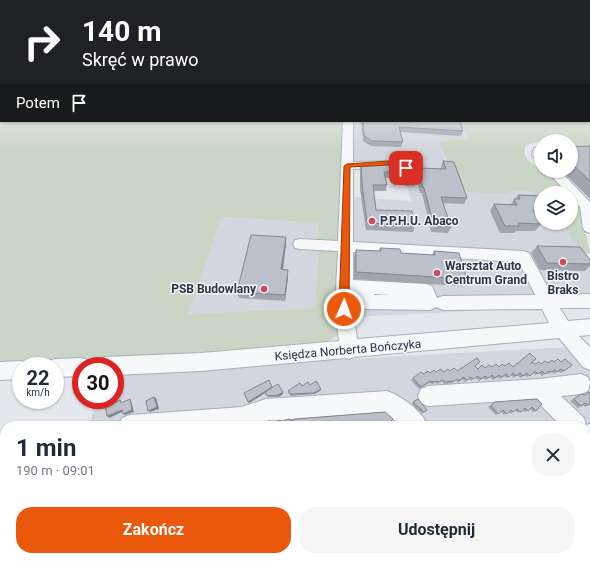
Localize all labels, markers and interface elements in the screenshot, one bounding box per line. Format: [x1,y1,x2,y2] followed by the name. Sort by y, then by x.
[82,15,161,48] text: 140 m
[16,16,68,68] icon: right
[82,49,199,70] text: Skręć w prawo
[68,92,90,114] icon: arrive
[16,94,60,112] text: Potem
[534,134,578,230] map controls
[534,134,578,178] button: sound
[389,151,423,185] pin
[395,157,417,179] icon: arrive
[534,186,578,230] button: layers
[380,214,459,228] place label: P.P.H.U. Abaco
[367,216,377,226] marker: P.P.H.U. Abaco
[558,257,568,267] marker: Bistro Braks
[445,259,527,287] place label: Warsztat Auto Centrum Grand
[432,268,442,278] marker: Warsztat Auto Centrum Grand
[547,269,579,297] place label: Bistro Braks
[171,282,257,296] place label: PSB Budowlany
[259,284,269,294] marker: PSB Budowlany
[323,288,365,330] position arrow
[274,337,422,363] street label: Księdza Norberta Bończyka
[72,357,124,409] speed limit sign: 30
[27,366,49,390] text: 22
[26,387,50,398] text: km/h
[16,434,76,462] text: 1 min
[532,434,574,476] button: close
[16,463,95,478] text: 190 m · 09:01
[16,507,291,553] button: Zakończ
[299,507,574,553] button: Udostępnij

